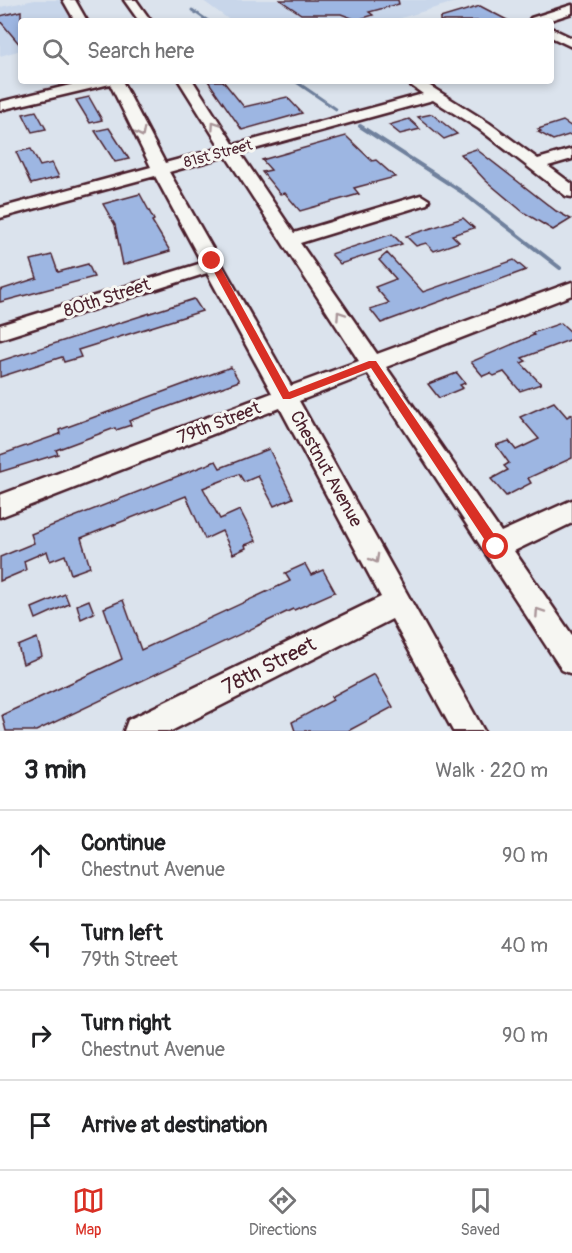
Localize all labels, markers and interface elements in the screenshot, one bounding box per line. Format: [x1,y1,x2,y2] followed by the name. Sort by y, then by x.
[18,18,554,84] search box
[39,35,72,68] icon: search
[87,37,194,65] text: Search here
[211,120,222,131] one-way arrow
[134,127,146,138] one-way arrow
[182,136,255,172] street label: 81st Street
[198,247,224,273] route end
[61,273,154,323] street label: 80th Street
[336,311,347,322] one-way arrow
[174,396,265,449] street label: 79th Street
[285,407,367,531] street label: Chestnut Avenue
[482,533,508,559] route start
[368,552,379,563] one-way arrow
[536,607,547,618] one-way arrow
[218,631,321,701] street label: 78th Street
[24,754,86,786] text: 3 min
[435,758,548,783] text: Walk · 220 m
[81,829,165,857] text: Continue
[24,839,57,872] icon: ahead
[502,843,548,868] text: 90 m
[81,857,225,882] text: Chestnut Avenue
[81,919,163,947] text: Turn left
[24,929,57,962] icon: left
[501,933,548,958] text: 40 m
[81,947,178,972] text: 79th Street
[81,1009,171,1037] text: Turn right
[24,1019,57,1052] icon: right
[502,1023,548,1048] text: 90 m
[81,1037,225,1062] text: Chestnut Avenue
[24,1109,57,1142] icon: arrive
[81,1111,267,1139] text: Arrive at destination
[72,1184,105,1240] tab: Map
[249,1184,317,1240] tab: Directions
[460,1184,500,1240] tab: Saved

